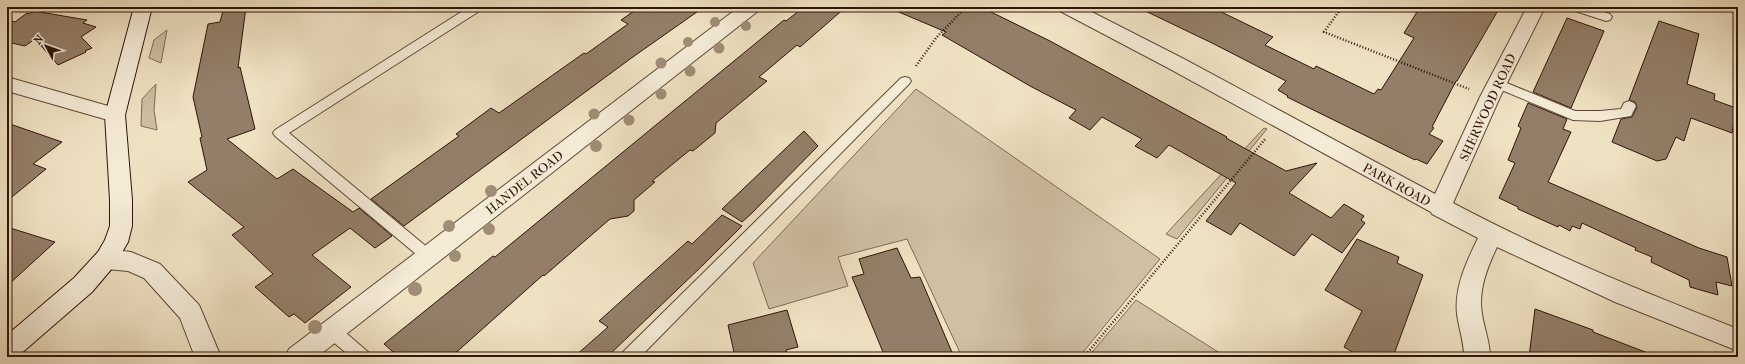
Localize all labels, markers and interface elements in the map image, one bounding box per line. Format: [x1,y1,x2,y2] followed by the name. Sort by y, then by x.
[26,26,66,66] north arrow
[31,32,47,47] text: N
[1456,51,1519,163] street label: SHERWOOD ROAD
[483,147,566,217] street label: HANDEL ROAD
[1360,160,1433,209] street label: PARK ROAD

